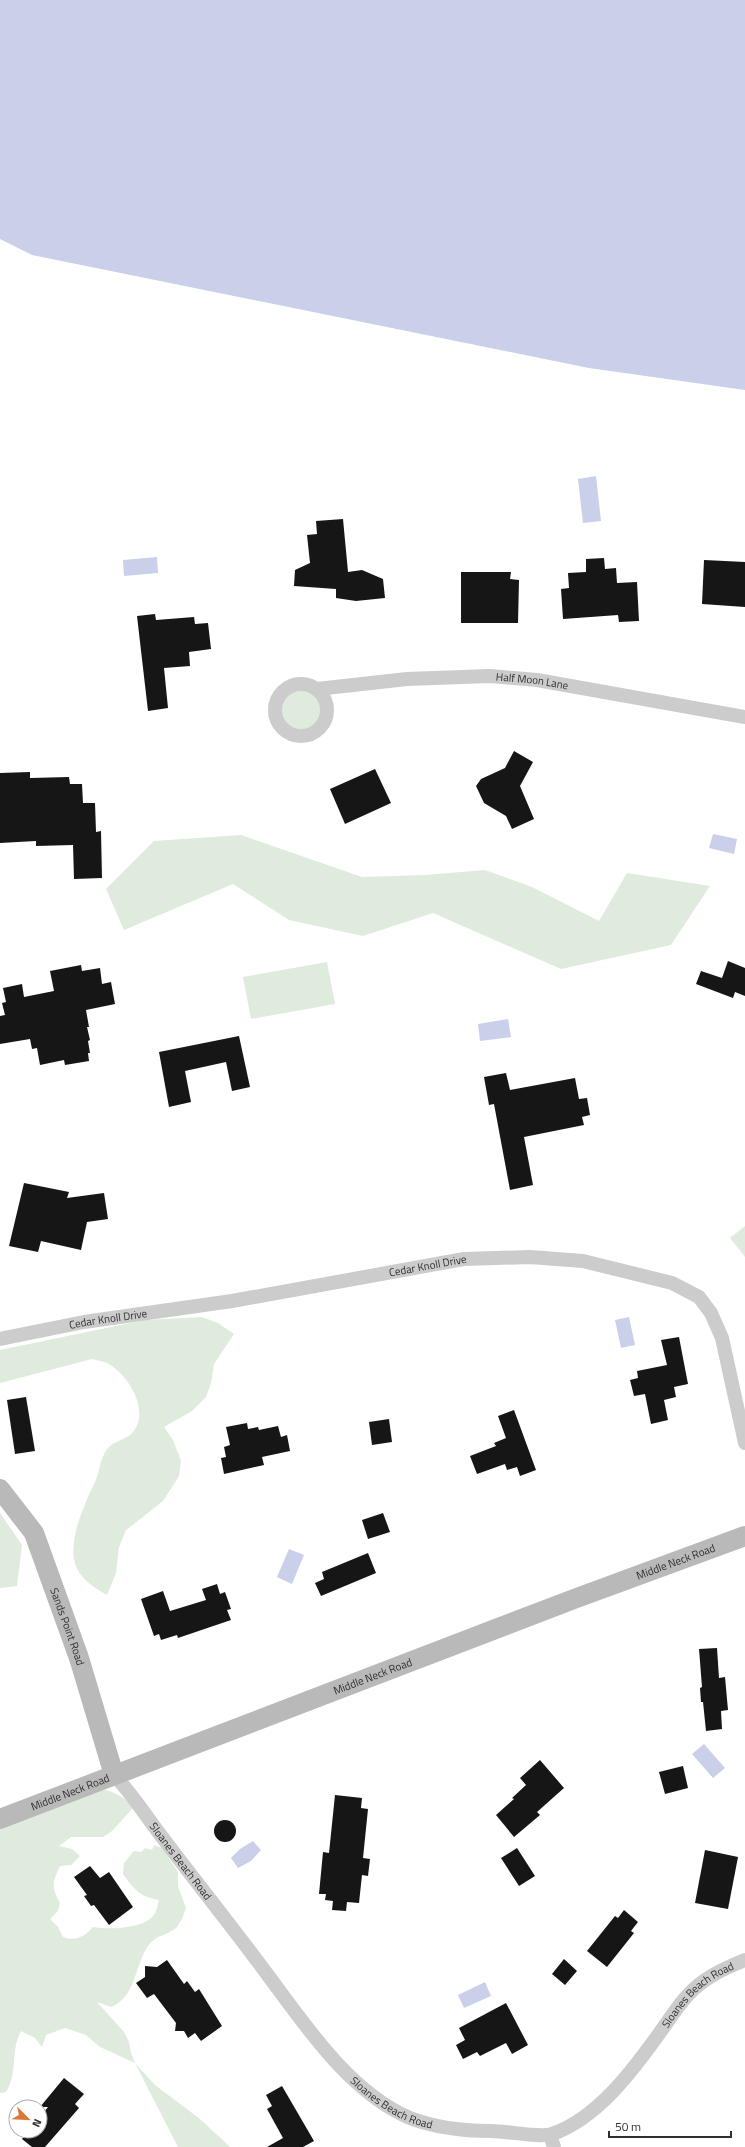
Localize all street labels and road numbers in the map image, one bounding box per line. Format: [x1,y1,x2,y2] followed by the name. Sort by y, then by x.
[495,669,570,694] street label: Half Moon Lane
[388,1251,468,1280] street label: Cedar Knoll Drive
[68,1305,149,1333] street label: Cedar Knoll Drive
[634,1540,718,1583] street label: Middle Neck Road
[46,1585,89,1667] street label: Sands Point Road
[331,1654,414,1699] street label: Middle Neck Road
[28,1770,112,1815] street label: Middle Neck Road
[146,1819,216,1903] street label: Sloanes Beach Road
[658,1958,736,2031] street label: Sloanes Beach Road
[347,2073,435,2133] street label: Sloanes Beach Road

